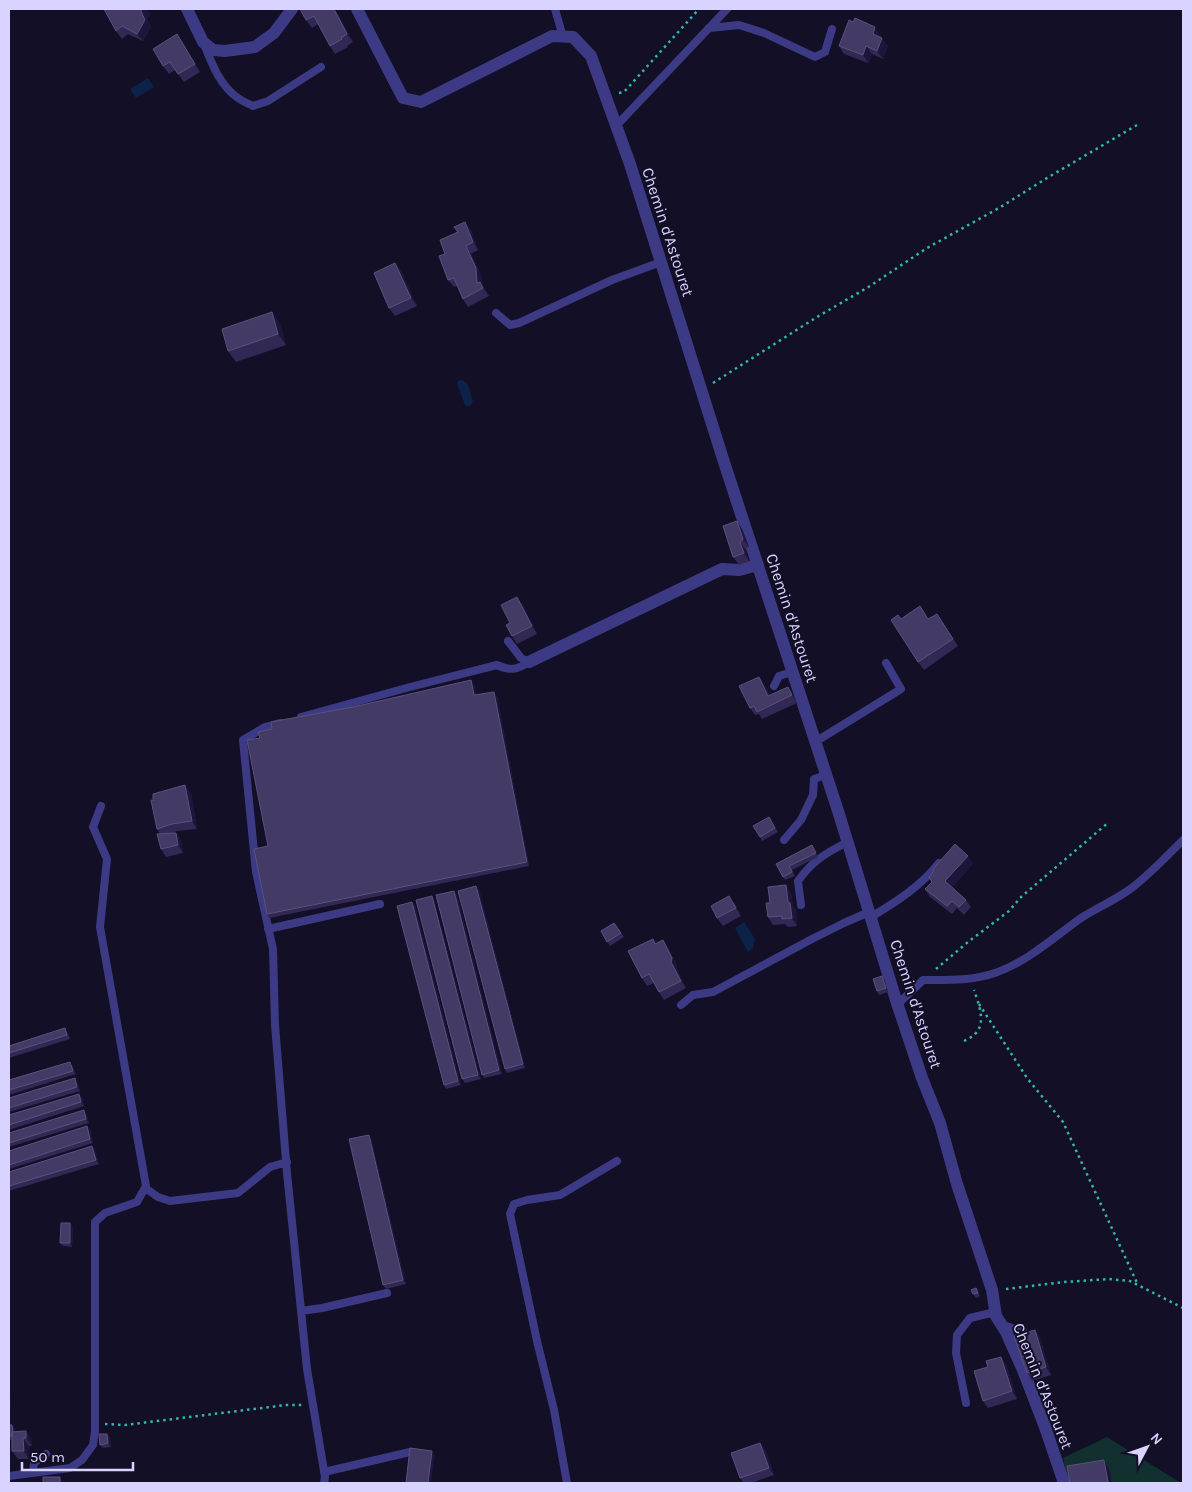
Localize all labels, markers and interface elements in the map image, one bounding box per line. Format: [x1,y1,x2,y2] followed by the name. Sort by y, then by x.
[638,165,698,299] street label: Chemin d'Astouret
[762,551,822,685] street label: Chemin d'Astouret
[886,937,946,1071] street label: Chemin d'Astouret
[1009,1320,1077,1452] street label: Chemin d'Astouret
[1122,1422,1172,1472] north arrow
[1147,1429,1166,1448] text: N
[22,1440,134,1472] scale bar
[30,1448,65,1466] text: 50 m

